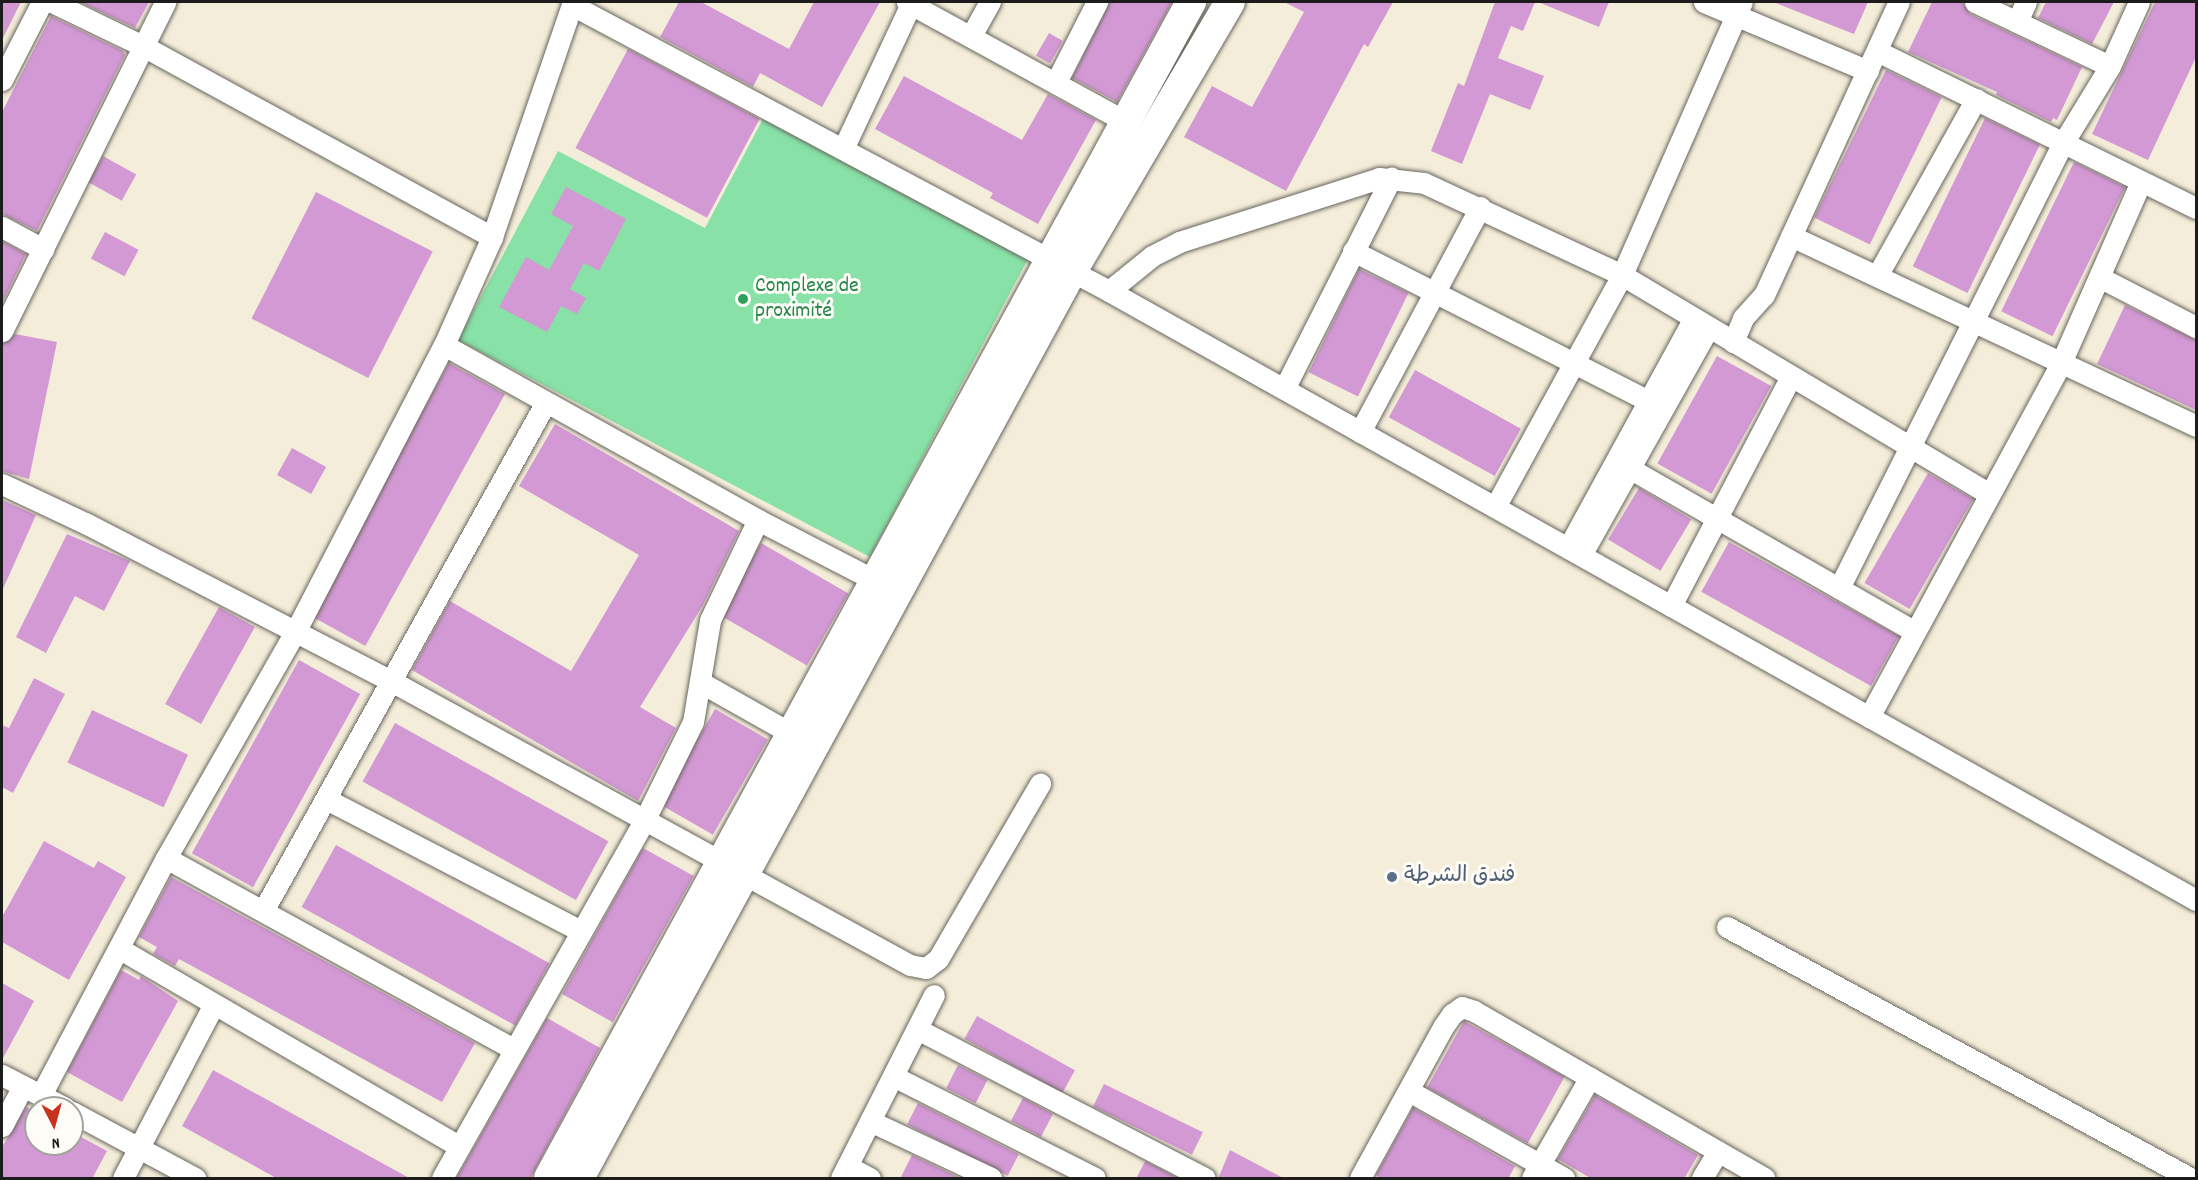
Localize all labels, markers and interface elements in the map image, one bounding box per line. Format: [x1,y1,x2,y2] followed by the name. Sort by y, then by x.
[755,273,859,324] place label: Complexe de proximité
[736,292,750,306] marker: Complexe de proximité
[1404,864,1515,890] place label: فندق الشرطة
[1385,870,1399,884] marker: فندق الشرطة
[24,1096,84,1156] north arrow
[51,1131,61,1154] text: N

